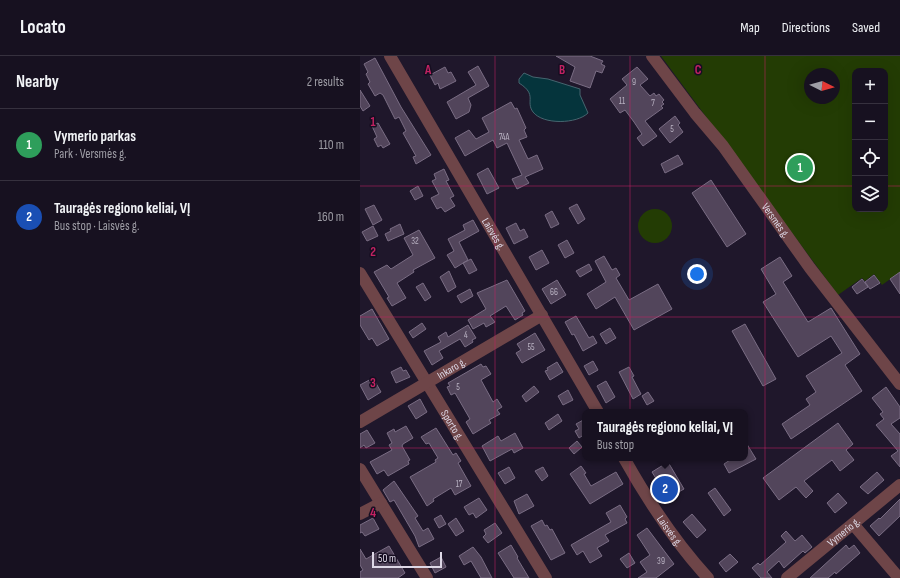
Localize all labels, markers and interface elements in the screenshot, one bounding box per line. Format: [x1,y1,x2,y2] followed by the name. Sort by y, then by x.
[20,16,66,39] text: Locato
[740,19,760,36] text: Map
[782,19,830,36] text: Directions
[852,19,880,36] text: Saved
[424,62,432,78] text: A
[559,62,565,78] text: B
[695,62,702,78] text: C
[804,68,840,104] north arrow
[852,68,888,212] map controls
[852,68,888,104] button: +
[16,72,59,92] text: Nearby
[307,74,344,90] text: 2 results
[632,77,636,88] house number: 9
[619,96,626,107] house number: 11
[651,98,655,109] house number: 7
[852,104,888,140] button: −
[370,114,376,130] text: 1
[670,124,674,135] house number: 5
[54,127,136,146] text: Vymerio parkas
[499,132,510,143] house number: 74A
[26,137,32,153] text: 1
[319,137,344,153] text: 110 m
[852,140,888,176] button: locate
[54,146,127,162] text: Park · Versmės g.
[787,153,813,183] pin: 1
[852,176,888,212] button: layers
[54,199,190,218] text: Tauragės regiono keliai, VĮ
[759,200,793,240] street label: Versmės g.
[26,209,32,225] text: 2
[318,209,344,225] text: 160 m
[479,215,508,252] street label: Laisvės g.
[54,218,139,234] text: Bus stop · Laisvės g.
[411,236,419,247] house number: 32
[370,244,376,260] text: 2
[687,264,707,284] your location
[550,287,558,298] house number: 66
[464,330,468,341] house number: 4
[527,342,535,353] house number: 55
[435,355,468,382] street label: Inkaro g.
[370,375,376,391] text: 3
[456,382,460,393] house number: 5
[438,407,467,443] street label: Sporto g.
[582,409,748,461] popup
[597,418,733,437] text: Tauragės regiono keliai, VĮ
[597,437,634,453] text: Bus stop
[652,474,678,504] pin: 2
[456,479,463,490] house number: 17
[370,505,376,521] text: 4
[654,513,685,549] street label: Laisvės g.
[824,514,862,549] street label: Vymerio g.
[372,550,442,569] scale bar
[378,552,396,565] text: 50 m
[657,556,665,567] house number: 39

